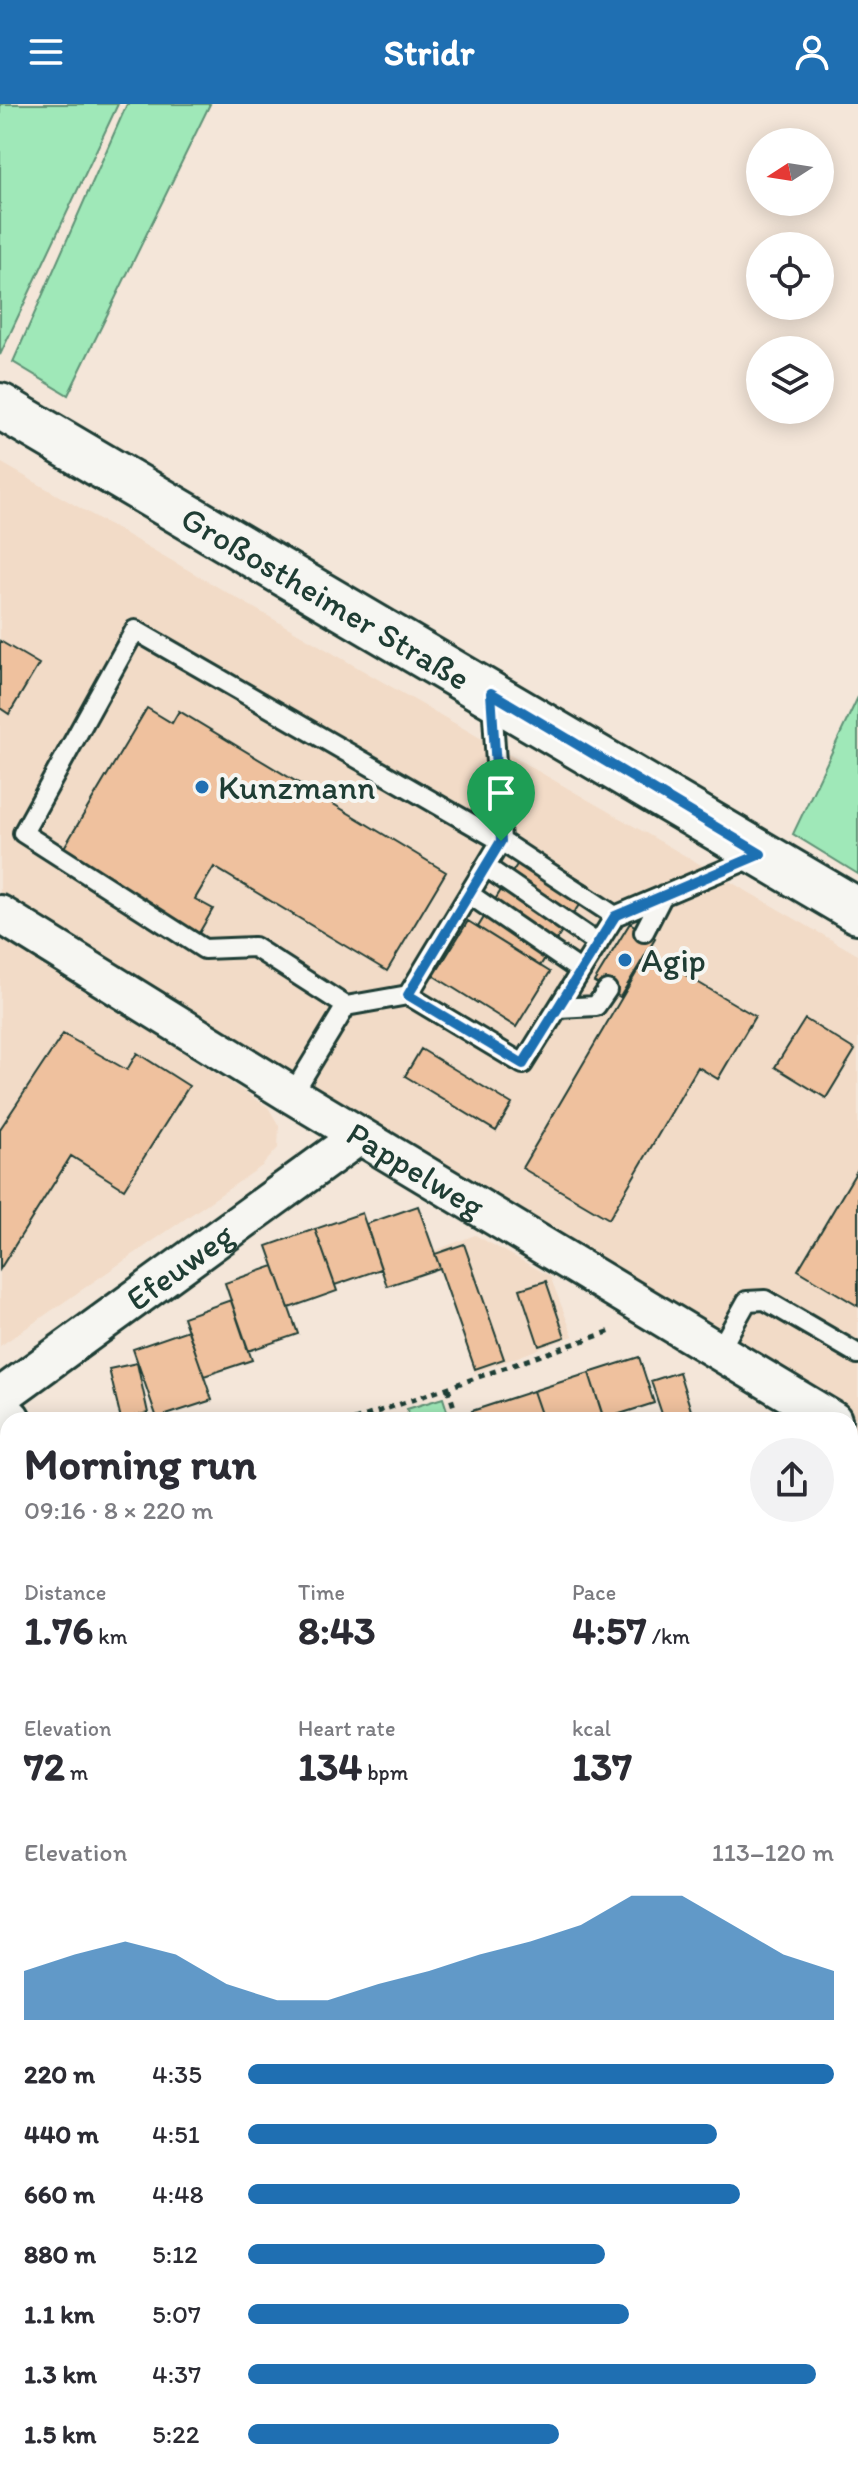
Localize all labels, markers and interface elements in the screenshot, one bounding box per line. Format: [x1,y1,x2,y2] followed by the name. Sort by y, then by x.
[24,30,68,74] icon: menu
[790,30,834,74] icon: person
[384,31,474,74] text: Stridr
[746,128,834,216] north arrow
[746,128,834,424] map controls
[746,232,834,320] button: locate
[746,336,834,424] button: layers
[174,497,477,699] street label: Großostheimer Straße
[467,759,535,841] pin
[218,767,375,808] place label: Kunzmann
[479,771,523,815] icon: arrive
[193,778,211,796] marker: Kunzmann
[641,940,706,981] place label: Agip
[616,951,634,969] marker: Agip
[340,1112,493,1227] street label: Pappelweg
[118,1213,242,1319] street label: Efeuweg
[24,1437,257,1490] text: Morning run
[750,1438,834,1522] button: share
[24,1494,214,1526] text: 09:16 · 8 × 220 m
[24,1579,106,1606] text: Distance
[298,1579,345,1606] text: Time
[572,1579,616,1606] text: Pace
[24,1606,93,1654] text: 1.76
[298,1606,376,1654] text: 8:43
[572,1606,647,1654] text: 4:57
[93,1623,127,1650] text: km
[647,1623,690,1650] text: /km
[24,1715,111,1742] text: Elevation
[298,1715,395,1742] text: Heart rate
[572,1715,611,1742] text: kcal
[24,1742,65,1790] text: 72
[298,1742,362,1790] text: 134
[572,1742,632,1790] text: 137
[65,1759,88,1786] text: m
[362,1759,408,1786] text: bpm
[24,1836,127,1868] text: Elevation
[712,1836,834,1868] text: 113–120 m
[24,2058,95,2090] text: 220 m
[152,2058,202,2090] text: 4:35
[24,2118,99,2150] text: 440 m
[152,2118,200,2150] text: 4:51
[24,2178,95,2210] text: 660 m
[152,2178,204,2210] text: 4:48
[24,2238,96,2270] text: 880 m
[152,2238,198,2270] text: 5:12
[24,2298,95,2330] text: 1.1 km
[152,2298,201,2330] text: 5:07
[24,2358,97,2390] text: 1.3 km
[152,2358,201,2390] text: 4:37
[24,2418,96,2450] text: 1.5 km
[152,2418,199,2450] text: 5:22

